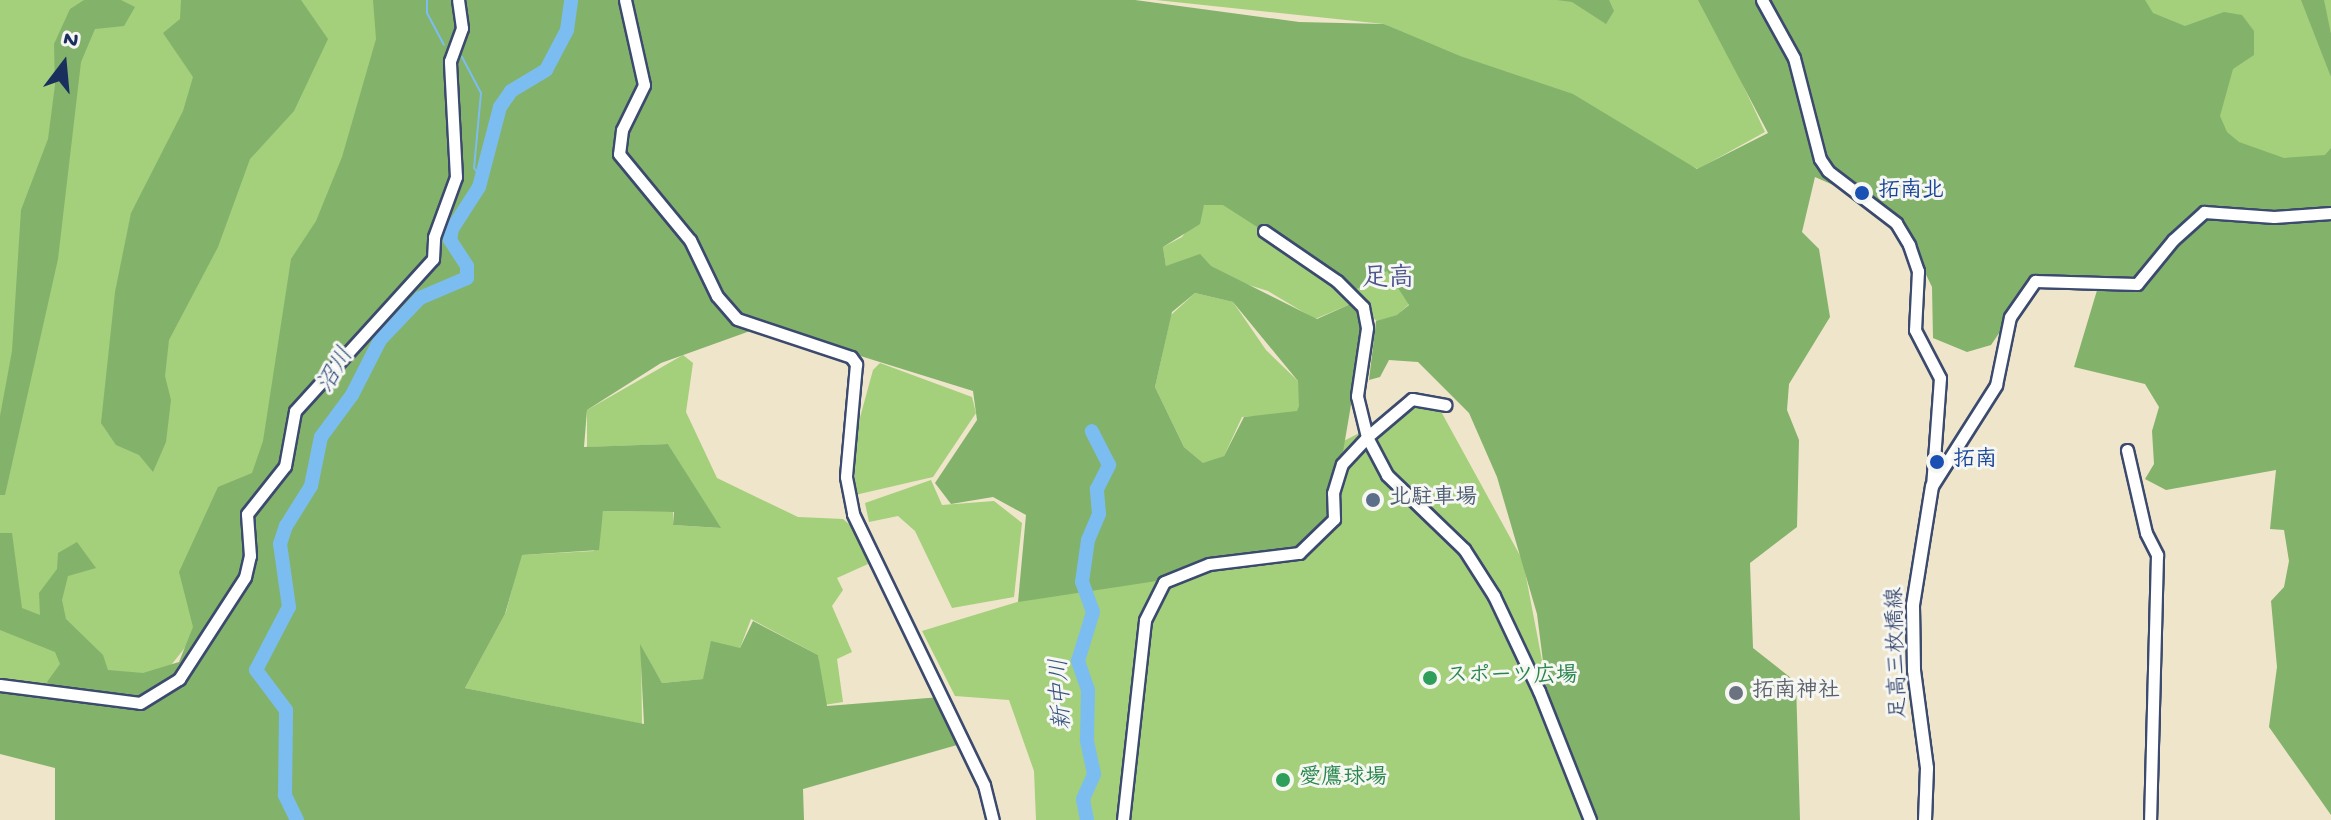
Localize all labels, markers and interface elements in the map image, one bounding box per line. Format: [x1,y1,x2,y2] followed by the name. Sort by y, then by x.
[24,24,104,104] north arrow
[60,26,81,55] text: N
[1878,180,1944,206] place label: 拓南北
[1853,184,1871,202] marker: 拓南北
[1362,265,1414,297] district label: 足高
[313,343,361,399] water label: 沼川
[1953,449,1997,475] place label: 拓南
[1928,453,1946,471] marker: 拓南
[1389,487,1477,513] place label: 北駐車場
[1364,491,1382,509] marker: 北駐車場
[1884,587,1914,719] street label: 足高三枚橋線
[1047,657,1079,731] water label: 新中川
[1446,665,1578,691] place label: スポーツ広場
[1421,669,1439,687] marker: スポーツ広場
[1752,680,1840,706] place label: 拓南神社
[1727,684,1745,702] marker: 拓南神社
[1299,767,1387,793] place label: 愛鷹球場
[1274,771,1292,789] marker: 愛鷹球場

